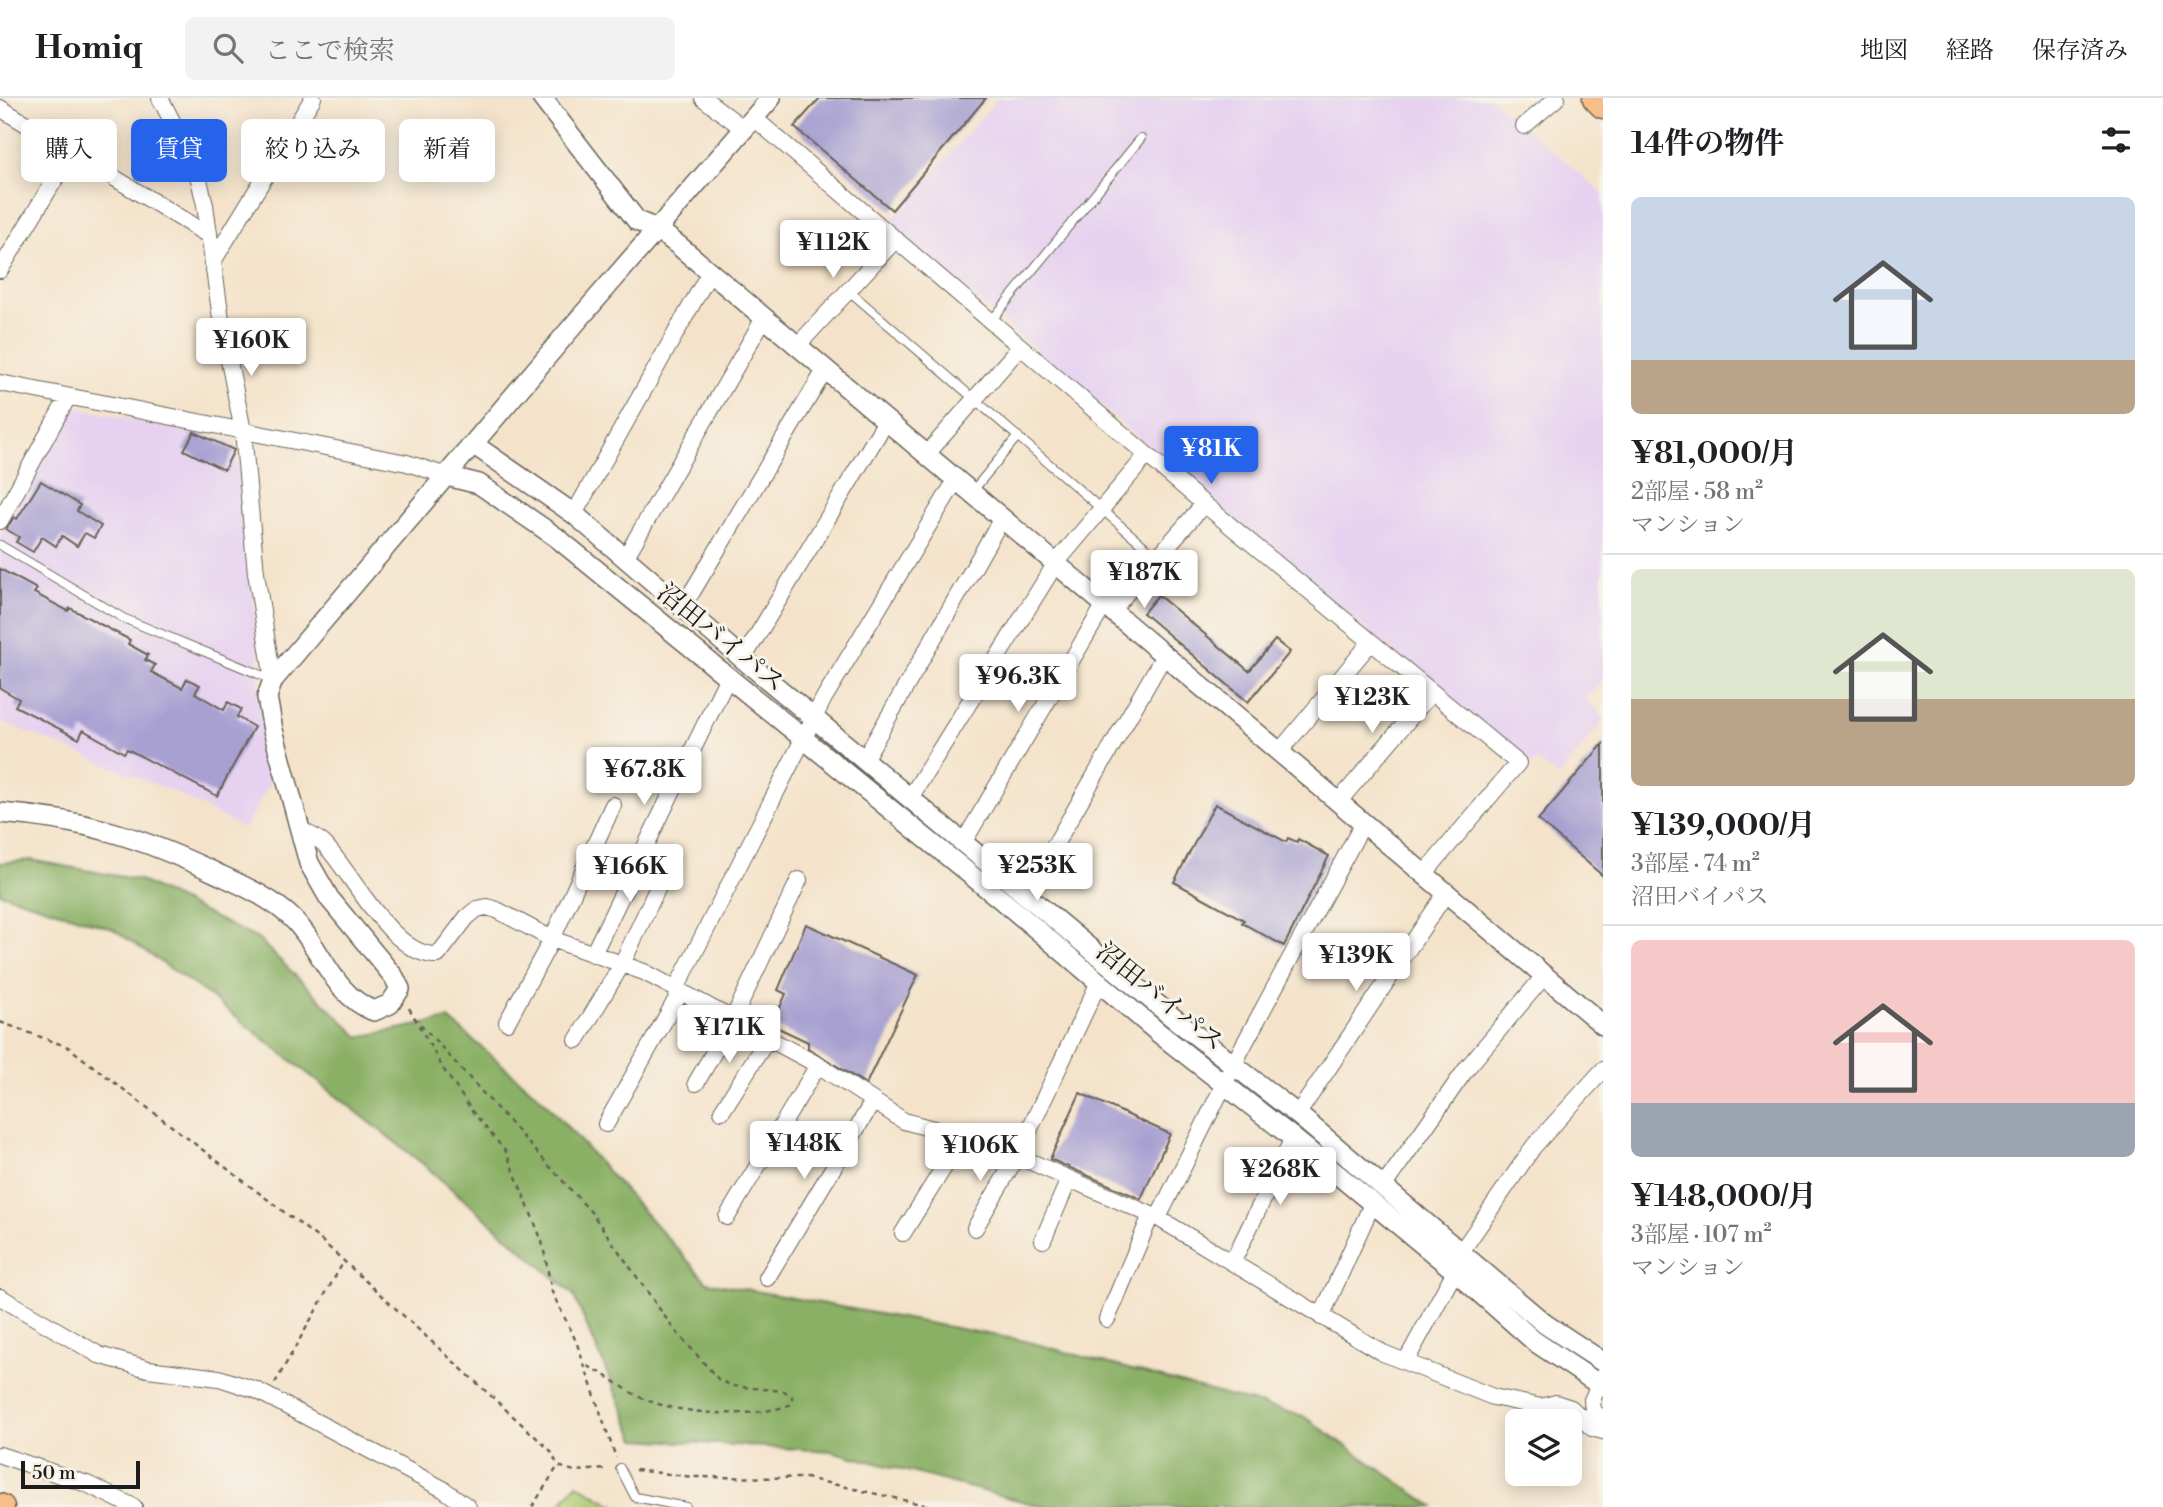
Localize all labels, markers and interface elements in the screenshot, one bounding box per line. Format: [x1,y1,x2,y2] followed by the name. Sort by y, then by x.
[185,17,675,80] search box
[35,28,143,69] text: Homiq
[209,29,247,67] icon: search
[265,35,395,67] text: ここで検索
[1860,36,1908,66] text: 地図
[1946,36,1994,66] text: 経路
[2032,36,2128,66] text: 保存済み
[21,119,117,182] chip: 購入
[131,119,227,182] chip: 賃貸
[241,119,385,182] chip: 絞り込み
[399,119,495,182] chip: 新着
[2097,121,2135,159] icon: filters
[1631,125,1784,163] text: 14件の物件
[784,220,882,280] pin: ¥112K
[796,229,870,257] text: ¥112K
[1820,242,1946,368] icon: home
[202,318,300,378] pin: ¥160K
[212,327,290,355] text: ¥160K
[1170,426,1252,486] pin: ¥81K
[1180,435,1242,463] text: ¥81K
[1631,435,1798,473] text: ¥81,000/月
[1631,478,1763,506] text: 2部屋 · 58 m²
[1631,511,1745,539] text: マンション
[1095,550,1193,610] pin: ¥187K
[1107,559,1181,587] text: ¥187K
[651,577,791,699] street label: 沼田バイパス
[1820,614,1946,740] icon: home
[961,654,1075,714] pin: ¥96.3K
[975,663,1061,691] text: ¥96.3K
[1323,676,1421,735] pin: ¥123K
[1334,684,1410,712] text: ¥123K
[587,748,701,807] pin: ¥67.8K
[602,756,686,784] text: ¥67.8K
[1631,807,1816,845] text: ¥139,000/月
[581,844,679,904] pin: ¥166K
[988,844,1086,903] pin: ¥253K
[1631,850,1760,878] text: 3部屋 · 74 m²
[998,852,1076,880] text: ¥253K
[592,853,668,881] text: ¥166K
[1631,883,1769,911] text: 沼田バイパス
[1307,934,1405,993] pin: ¥139K
[1090,936,1230,1058] street label: 沼田バイパス
[1318,942,1394,970] text: ¥139K
[1820,985,1946,1111] icon: home
[680,1006,778,1065] pin: ¥171K
[693,1014,765,1042] text: ¥171K
[755,1122,853,1181] pin: ¥148K
[931,1124,1029,1183] pin: ¥106K
[766,1130,842,1158] text: ¥148K
[941,1132,1019,1160] text: ¥106K
[1231,1148,1329,1207] pin: ¥268K
[1240,1156,1320,1184] text: ¥268K
[1631,1178,1817,1216] text: ¥148,000/月
[1631,1221,1772,1249] text: 3部屋 · 107 m²
[1631,1254,1745,1282] text: マンション
[1505,1409,1582,1486] map controls
[1505,1409,1582,1486] button: layers
[21,1458,140,1490] scale bar
[32,1461,76,1485] text: 50 m

